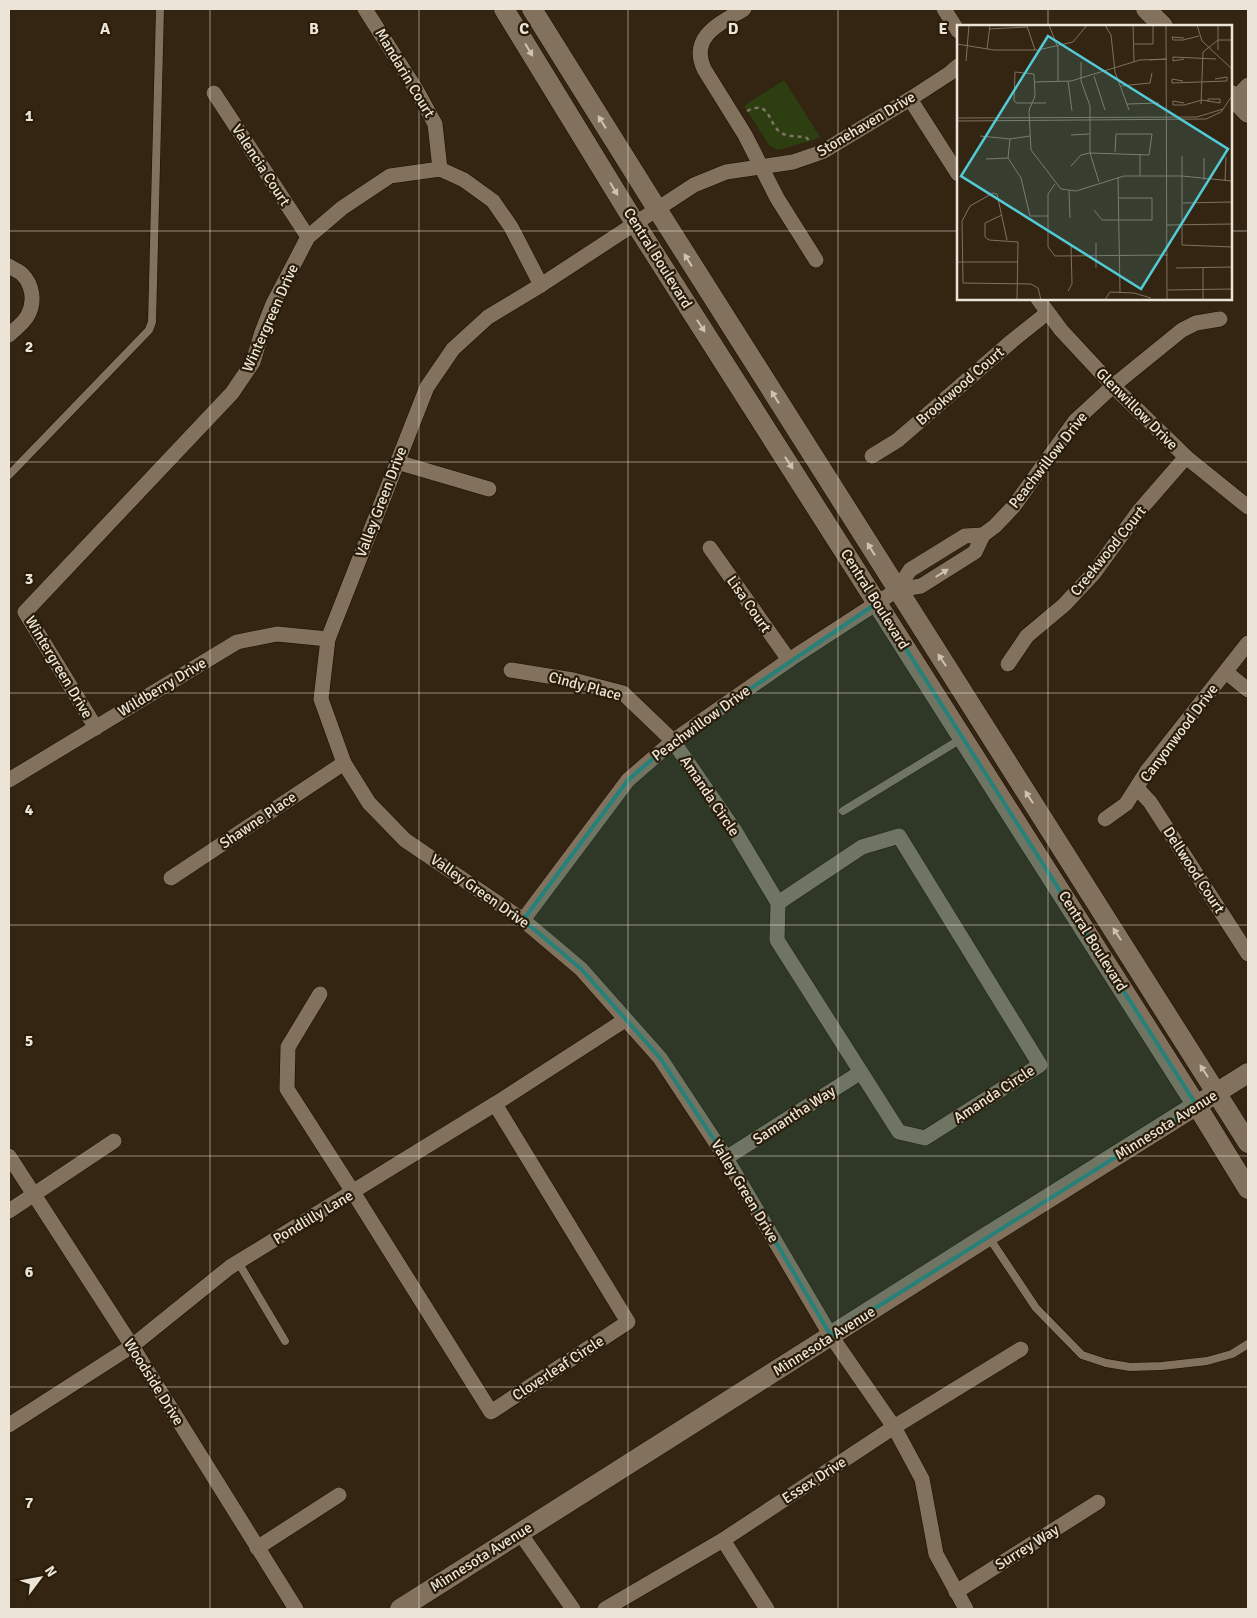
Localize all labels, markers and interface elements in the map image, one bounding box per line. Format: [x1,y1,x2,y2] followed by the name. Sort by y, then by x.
[100,19,111,39] text: A
[309,19,319,39] text: B
[519,19,529,39] text: C
[728,19,739,39] text: D
[938,19,948,39] text: E
[371,25,439,121] street label: Mandarin Court
[957,25,1232,300] inset map
[525,44,534,57] one-way arrow
[814,88,918,160] street label: Stonehaven Drive
[25,106,34,126] text: 1
[598,115,607,128] one-way arrow
[228,121,294,209] street label: Valencia Court
[610,182,619,195] one-way arrow
[620,204,696,312] street label: Central Boulevard
[684,253,693,266] one-way arrow
[238,261,302,375] street label: Wintergreen Drive
[696,320,706,333] one-way arrow
[25,337,33,357] text: 2
[912,343,1008,429] street label: Brookwood Court
[1092,364,1182,454] street label: Glenwillow Drive
[771,390,780,404] one-way arrow
[1005,408,1091,512] street label: Peachwillow Drive
[352,444,410,560] street label: Valley Green Drive
[784,457,793,470] one-way arrow
[1066,502,1150,600] street label: Creekwood Court
[867,543,876,556] one-way arrow
[837,545,913,653] street label: Central Boulevard
[25,569,33,589] text: 3
[935,569,949,578] one-way arrow
[723,572,775,636] street label: Lisa Court
[21,613,97,721] street label: Wintergreen Drive
[115,654,209,720] street label: Wildberry Drive
[937,654,947,667] one-way arrow
[547,668,623,704] street label: Cindy Place
[1136,680,1222,786] street label: Canyonwood Drive
[648,681,754,765] street label: Peachwillow Drive
[677,752,743,840] street label: Amanda Circle
[216,788,300,852] street label: Shawne Place
[1025,791,1034,804] one-way arrow
[25,800,34,820] text: 4
[1159,823,1229,917] street label: Dellwood Court
[427,850,533,932] street label: Valley Green Drive
[1055,887,1131,995] street label: Central Boulevard
[1112,928,1121,941] one-way arrow
[25,1031,33,1051] text: 5
[950,1061,1038,1127] street label: Amanda Circle
[1199,1065,1209,1078] one-way arrow
[749,1082,839,1148] street label: Samantha Way
[1111,1086,1221,1164] street label: Minnesota Avenue
[707,1136,783,1246] street label: Valley Green Drive
[270,1186,356,1248] street label: Pondlilly Lane
[25,1262,34,1282] text: 6
[769,1302,879,1380] street label: Minnesota Avenue
[509,1332,607,1404] street label: Cloverleaf Circle
[120,1335,188,1429] street label: Woodside Drive
[779,1453,849,1507] street label: Essex Drive
[25,1493,34,1513] text: 7
[426,1518,536,1596] street label: Minnesota Avenue
[992,1520,1062,1574] street label: Surrey Way
[15,1553,65,1603] north arrow
[41,1563,60,1580] text: N

